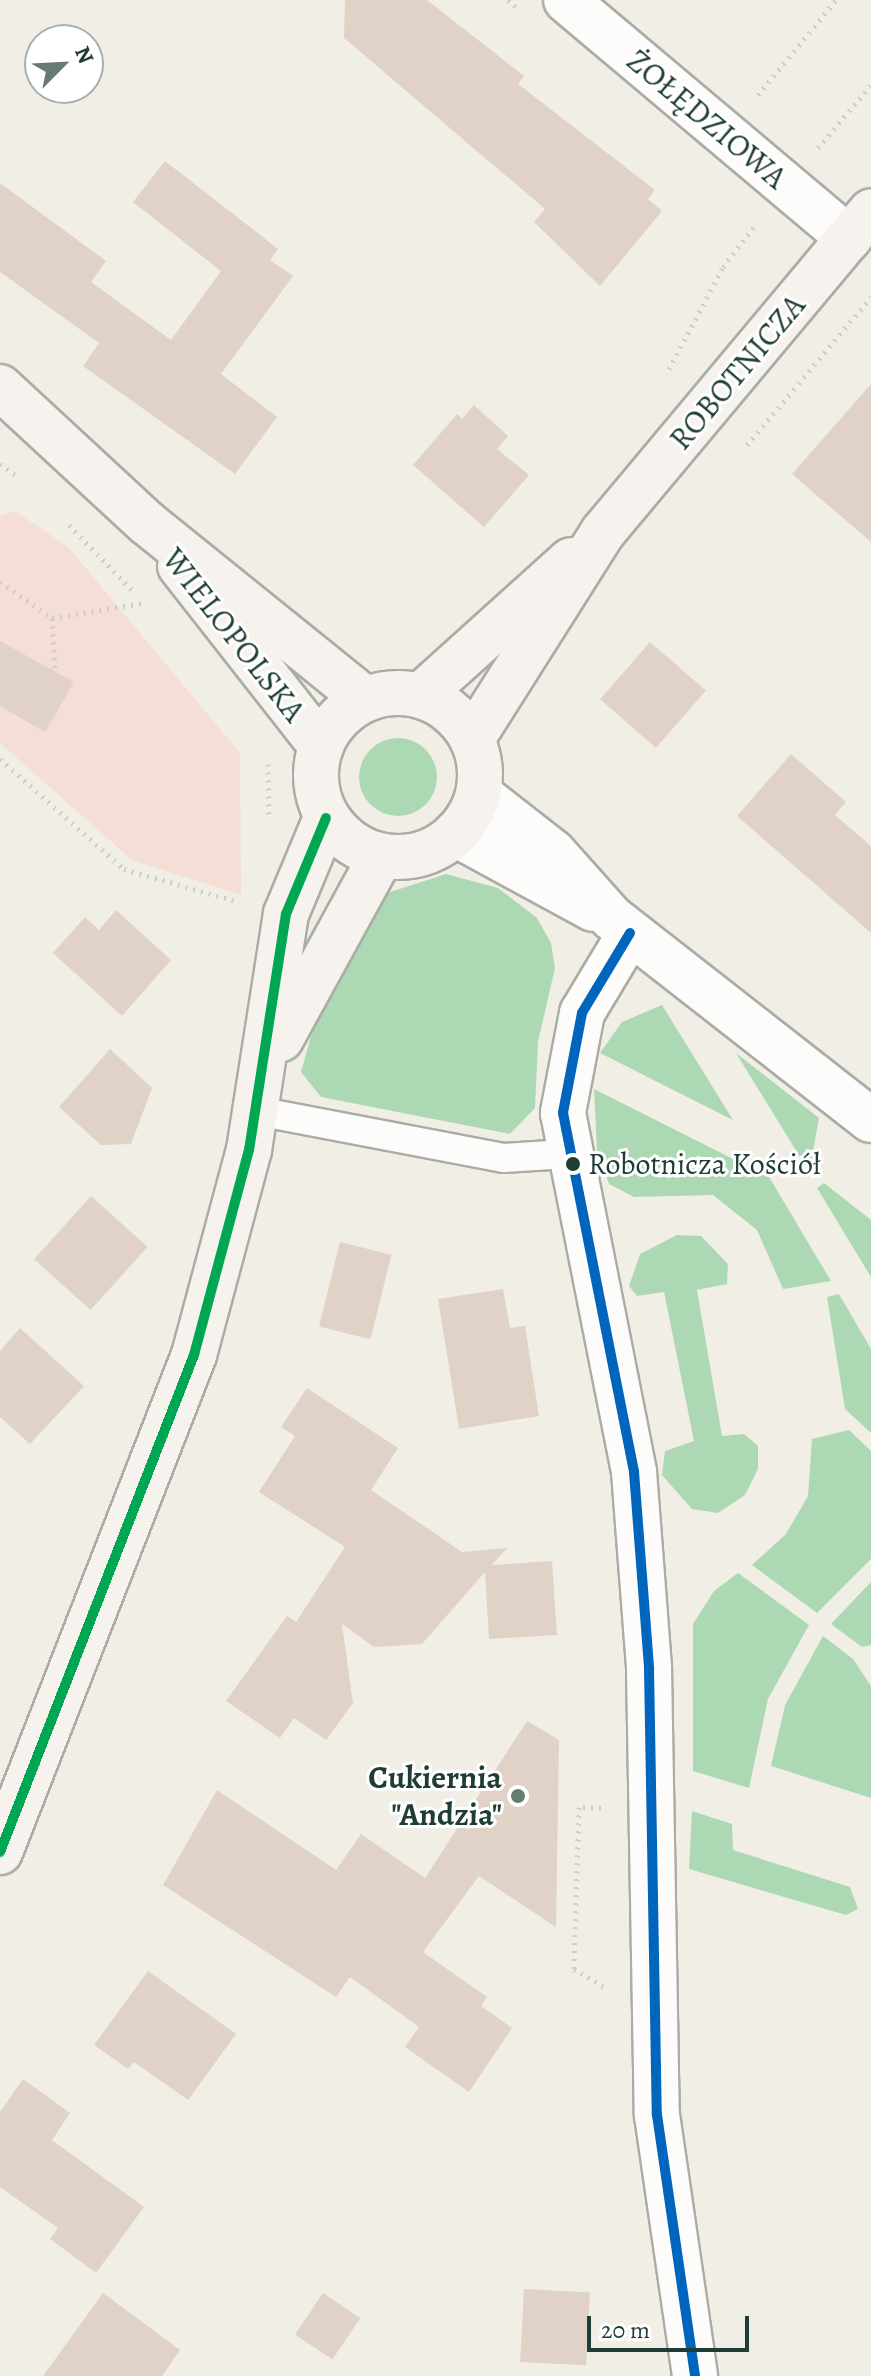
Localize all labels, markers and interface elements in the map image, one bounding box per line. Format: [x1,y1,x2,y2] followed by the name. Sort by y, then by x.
[24,24,104,104] north arrow
[619,41,795,197] street label: ŻOŁĘDZIOWA
[67,42,101,68] text: N
[661,286,813,458] street label: ROBOTNICZA
[154,540,314,730] street label: WIELOPOLSKA
[588,1146,821,1182] place label: Robotnicza Kościół
[565,1156,581,1172] marker: Robotnicza Kościół
[368,1759,502,1834] place label: Cukiernia "Andzia"
[509,1787,527,1805] marker: Cukiernia "Andzia"
[591,2300,753,2350] scale bar
[601,2314,650,2346] text: 20 m

